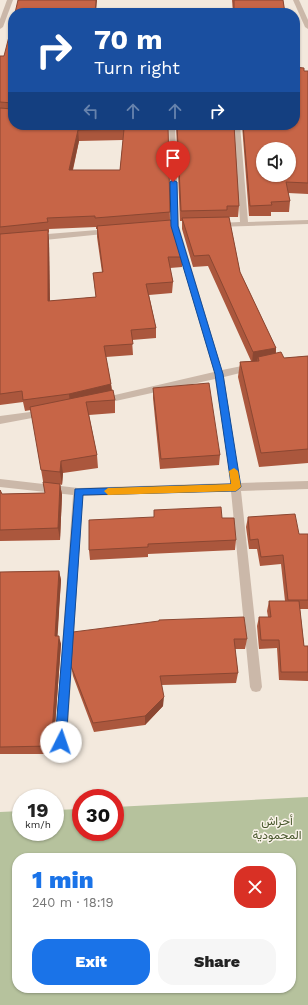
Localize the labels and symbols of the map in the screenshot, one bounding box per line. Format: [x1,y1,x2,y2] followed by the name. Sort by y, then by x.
[156,141,190,182] pin
[40,721,82,763] position arrow
[72,789,124,841] speed limit sign: 30
[252,814,302,843] park label: أحراش المحمودية

